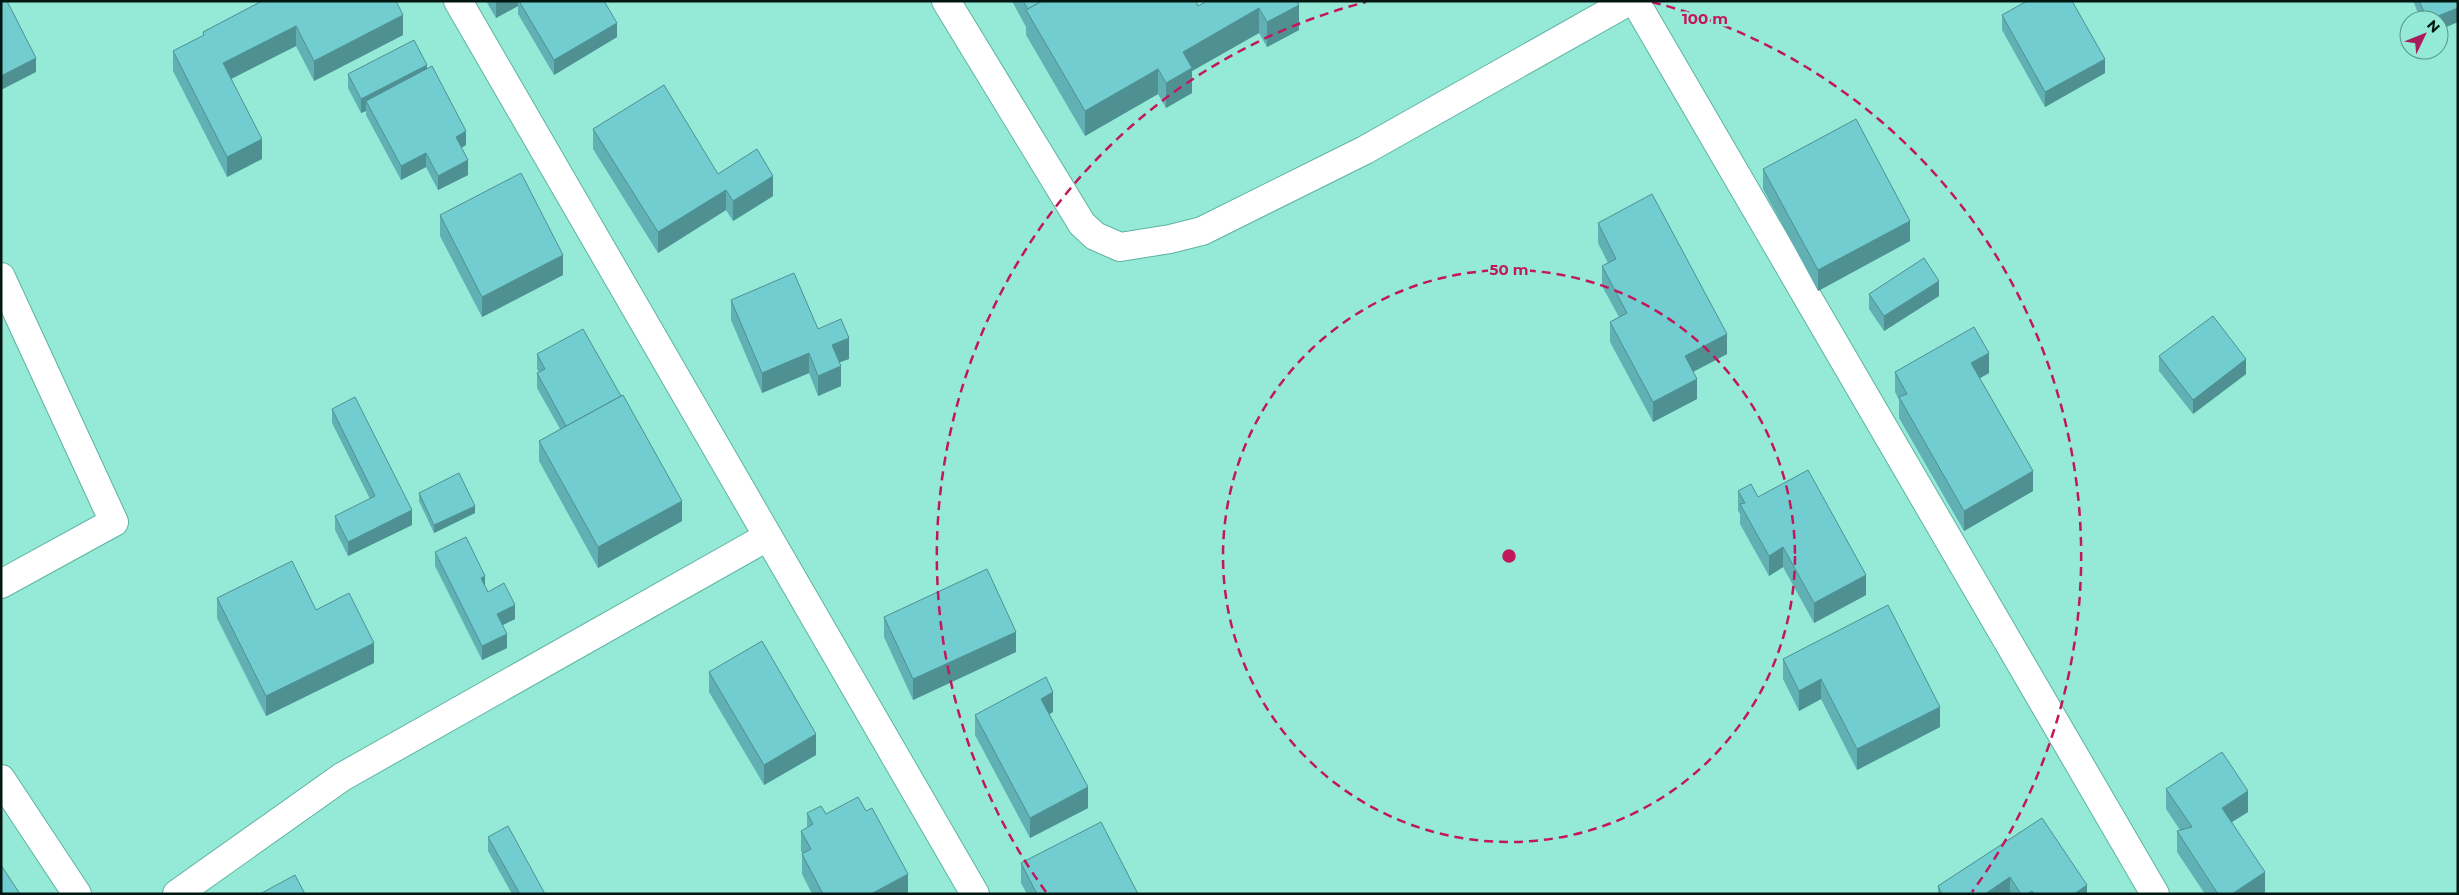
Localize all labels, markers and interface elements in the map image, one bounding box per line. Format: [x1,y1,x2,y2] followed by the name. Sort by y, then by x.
[1682,9,1728,28] text: 100 m
[2399,10,2449,60] north arrow
[2423,16,2444,36] text: N
[1489,260,1529,279] text: 50 m
[1500,547,1518,565] centre of rings

